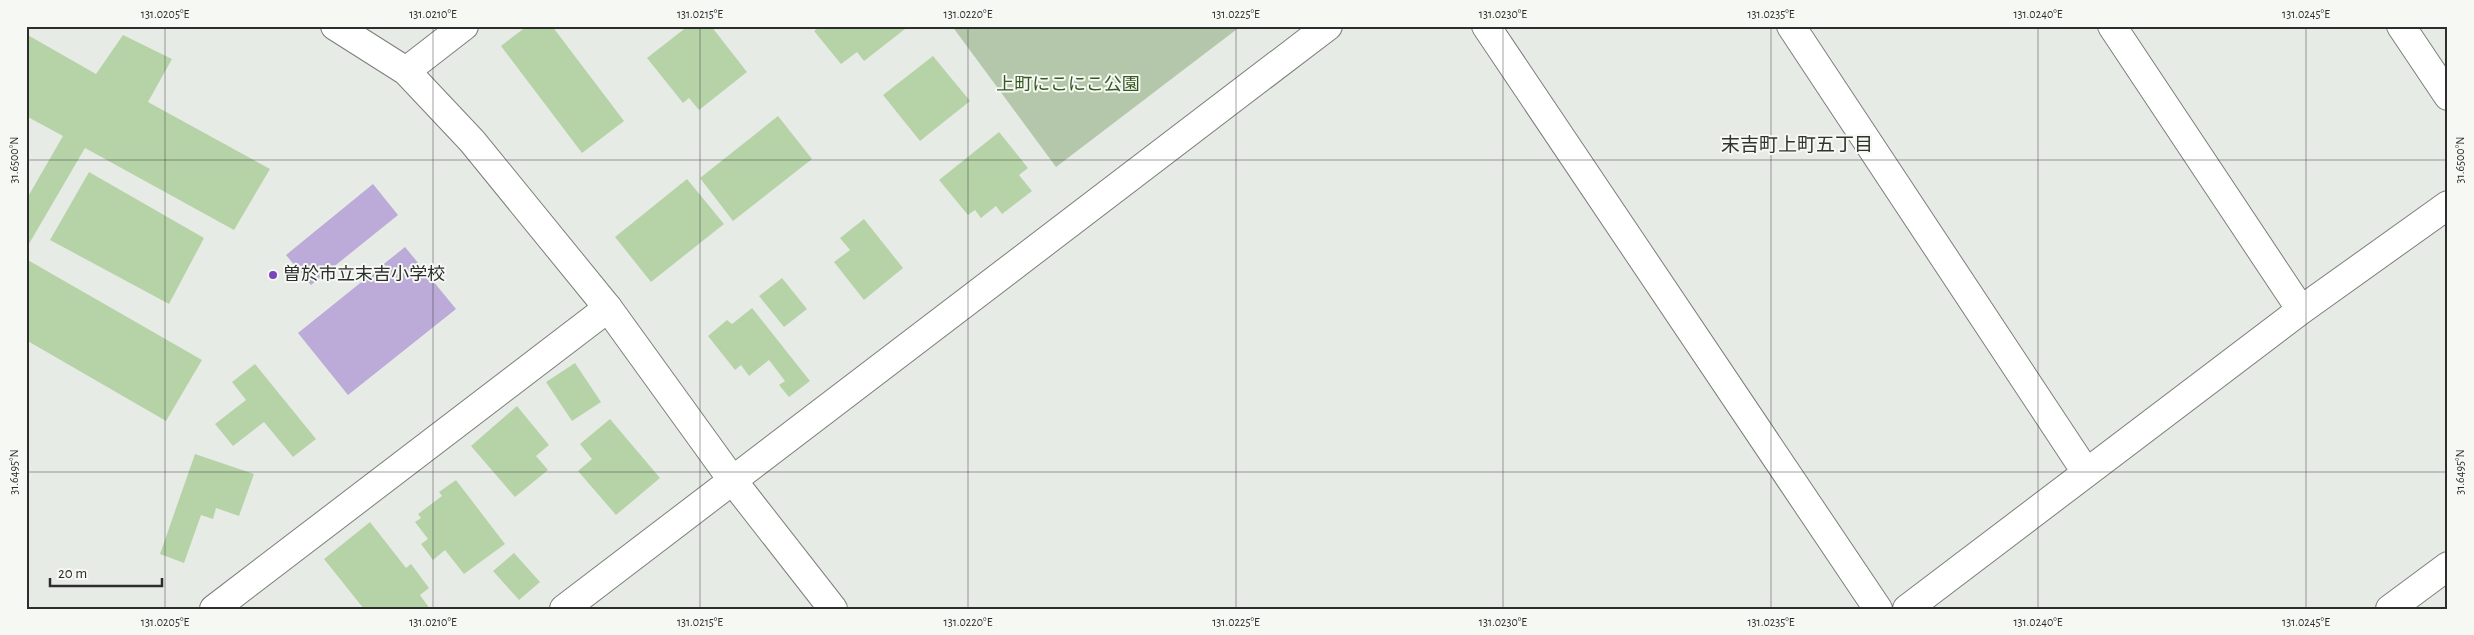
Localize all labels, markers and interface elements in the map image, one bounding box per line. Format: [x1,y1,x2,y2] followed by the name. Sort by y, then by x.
[141,8,189,20] text: 131.0205°E
[409,8,457,20] text: 131.0210°E
[677,8,723,20] text: 131.0215°E
[944,8,993,20] text: 131.0220°E
[1212,8,1260,20] text: 131.0225°E
[1479,8,1527,20] text: 131.0230°E
[1747,8,1795,20] text: 131.0235°E
[2013,8,2063,20] text: 131.0240°E
[2282,8,2330,20] text: 131.0245°E
[996,75,1140,94] park label: 上町にこにこ公園
[1721,134,1873,155] district label: 末吉町上町五丁目
[8,137,20,183] text: 31.6500°N
[2454,137,2466,183] text: 31.6500°N
[283,264,445,284] place label: 曽於市立末吉小学校
[267,269,279,281] marker: 曽於市立末吉小学校
[8,449,20,495] text: 31.6495°N
[2454,449,2466,495] text: 31.6495°N
[50,555,162,587] scale bar
[58,566,87,581] text: 20 m
[141,616,189,628] text: 131.0205°E
[409,616,457,628] text: 131.0210°E
[677,616,723,628] text: 131.0215°E
[944,616,993,628] text: 131.0220°E
[1212,616,1260,628] text: 131.0225°E
[1479,616,1527,628] text: 131.0230°E
[1747,616,1795,628] text: 131.0235°E
[2013,616,2063,628] text: 131.0240°E
[2282,616,2330,628] text: 131.0245°E

